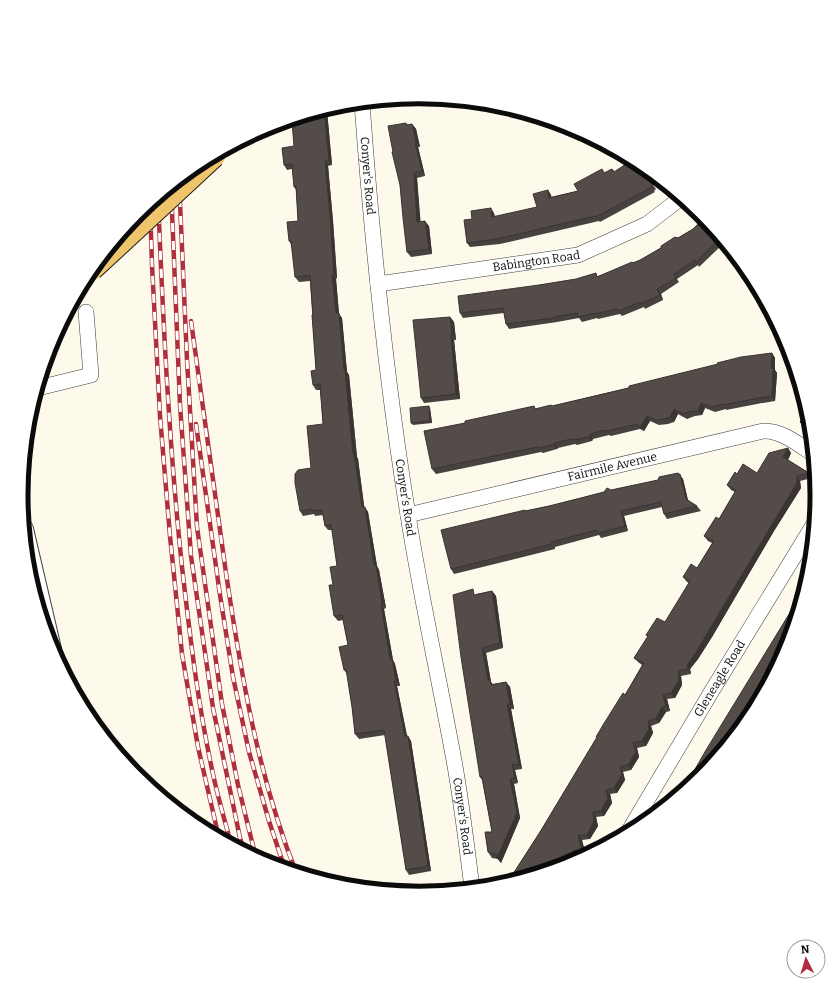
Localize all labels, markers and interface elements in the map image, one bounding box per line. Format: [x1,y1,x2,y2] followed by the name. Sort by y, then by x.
[358,136,378,215] street label: Conyer's Road
[492,248,581,274] street label: Babington Road
[566,449,658,484] street label: Fairmile Avenue
[392,458,418,537] street label: Conyer's Road
[691,638,748,719] street label: Gleneagle Road
[450,776,475,856] street label: Conyer's Road
[786,939,826,979] north arrow
[800,943,810,956] text: N

